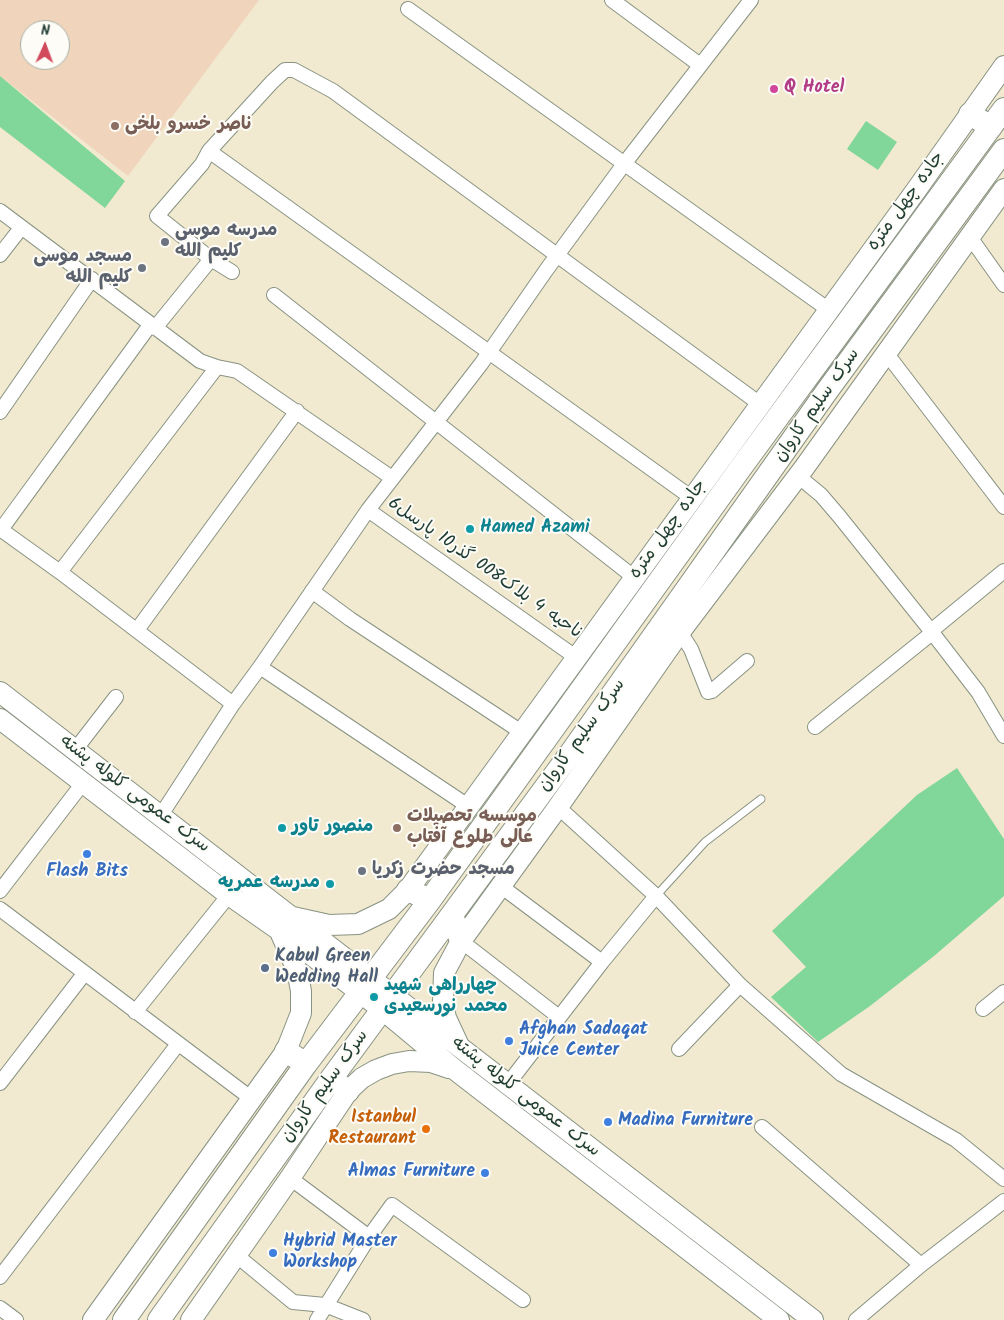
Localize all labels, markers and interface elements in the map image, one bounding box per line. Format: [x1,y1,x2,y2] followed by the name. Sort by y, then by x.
[20,20,70,70] north arrow
[41,20,50,42] text: N
[784,78,844,100] place label: Q Hotel
[768,83,780,95] marker: Q Hotel
[125,115,253,137] place label: ناصر خسرو بلخی
[109,120,121,132] marker: ناصر خسرو بلخی
[864,148,950,256] street label: جاده چهل متره
[175,221,277,264] place label: مدرسه موسی کلیم الله
[159,236,171,248] marker: مدرسه موسی کلیم الله
[33,247,132,290] place label: مسجد موسی کلیم الله
[136,262,148,274] marker: مسجد موسی کلیم الله
[771,345,865,467] street label: سرک سلیم کاروان
[626,476,712,584] street label: جاده چهل متره
[383,494,585,644] street label: ناحیه 4 بلاک008 گذر10 پارسل6
[480,518,590,540] place label: Hamed Azami
[464,523,476,535] marker: Hamed Azami
[535,675,631,797] street label: سرک سلیم کاروان
[54,731,214,859] street label: سرک عمومی کلوله پشته
[407,807,537,850] place label: موسسه تحصیلات عالی طلوع آفتاب
[292,817,373,839] place label: منصور تاور
[276,822,288,834] marker: منصور تاور
[391,822,403,834] marker: موسسه تحصیلات عالی طلوع آفتاب
[81,848,93,860] marker: Flash Bits
[372,860,515,882] place label: مسجد حضرت زکریا
[46,862,128,884] place label: Flash Bits
[356,865,368,877] marker: مسجد حضرت زکریا
[218,873,320,895] place label: مدرسه عمریه
[324,878,336,890] marker: مدرسه عمریه
[275,947,378,990] place label: Kabul Green Wedding Hall
[259,962,271,974] marker: Kabul Green Wedding Hall
[384,976,508,1019] place label: چهارراهی شهید محمد نورسعیدی
[368,991,380,1003] marker: چهارراهی شهید محمد نورسعیدی
[519,1020,648,1062] place label: Afghan Sadaqat Juice Center
[278,1026,374,1148] street label: سرک سلیم کاروان
[446,1033,604,1163] street label: سرک عمومی کلوله پشته
[503,1035,515,1047] marker: Afghan Sadaqat Juice Center
[328,1108,416,1150] place label: Istanbul Restaurant
[618,1111,753,1133] place label: Madina Furniture
[602,1116,614,1128] marker: Madina Furniture
[420,1123,432,1135] marker: Istanbul Restaurant
[348,1162,475,1184] place label: Almas Furniture
[479,1167,491,1179] marker: Almas Furniture
[283,1232,397,1274] place label: Hybrid Master Workshop
[267,1247,279,1259] marker: Hybrid Master Workshop

